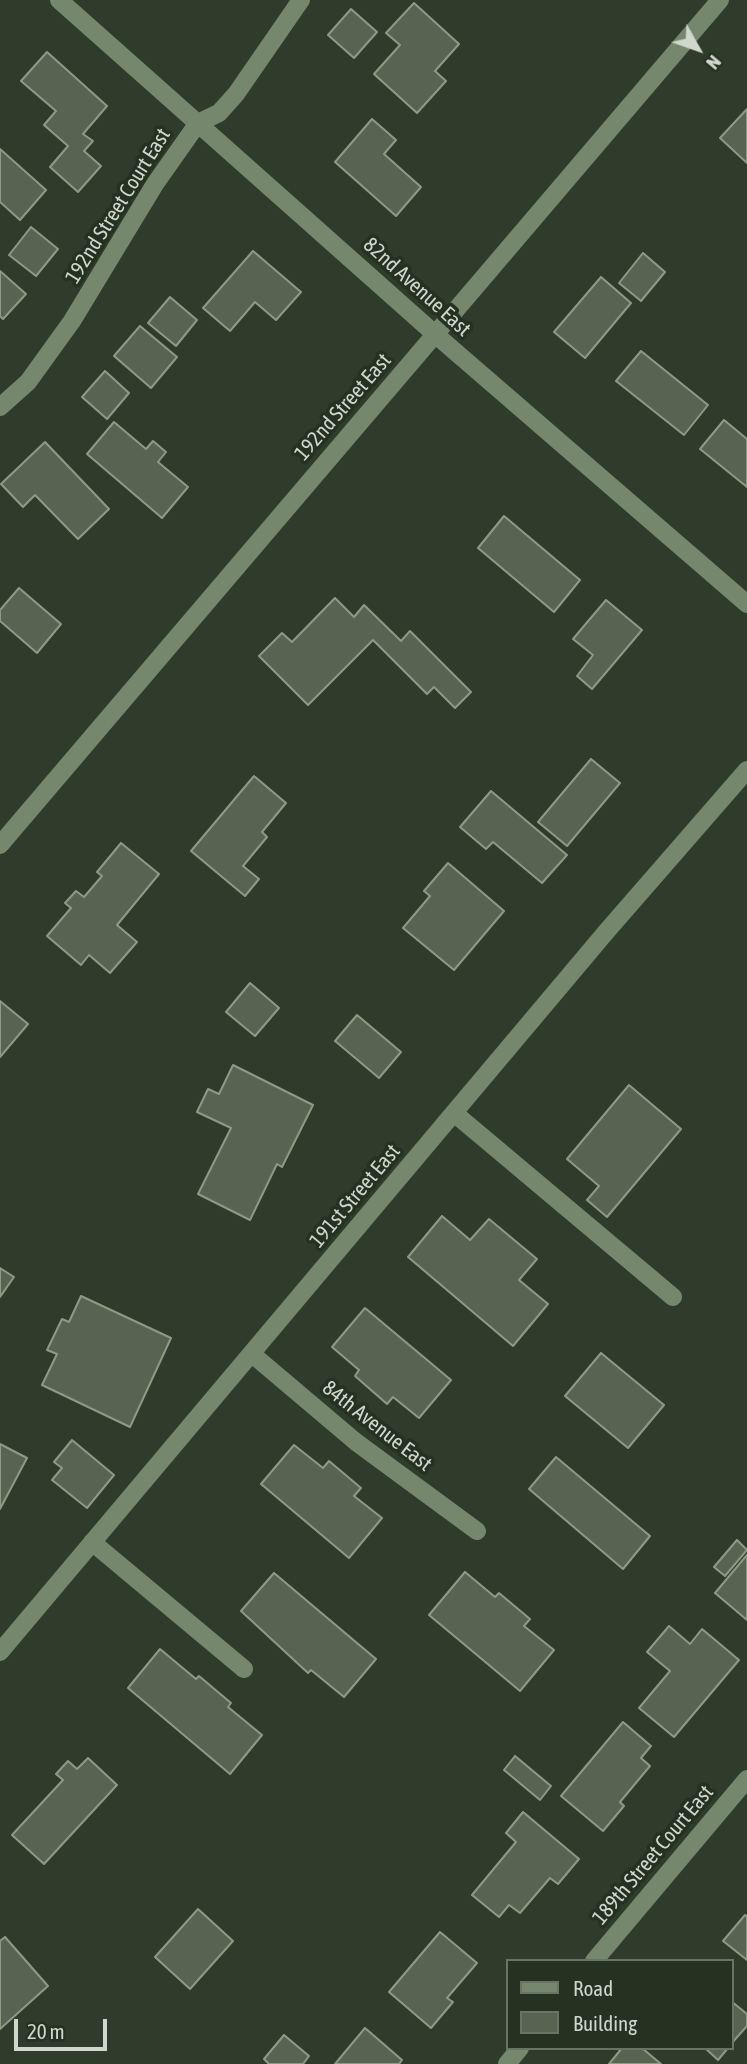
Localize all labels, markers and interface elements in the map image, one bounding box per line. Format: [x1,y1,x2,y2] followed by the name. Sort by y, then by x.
[663,14,733,84] north arrow
[702,51,726,74] text: N
[60,124,176,288] street label: 192nd Street Court East
[358,232,476,342] street label: 82nd Avenue East
[290,348,396,466] street label: 192nd Street East
[305,1139,405,1253] street label: 191st Street East
[317,1375,437,1477] street label: 84th Avenue East
[587,1780,719,1930] street label: 189th Street Court East
[505,1959,733,2050] legend
[573,1976,613,2000] text: Road
[18,2004,110,2048] scale bar
[573,2011,637,2035] text: Building
[27,2019,65,2043] text: 20 m

